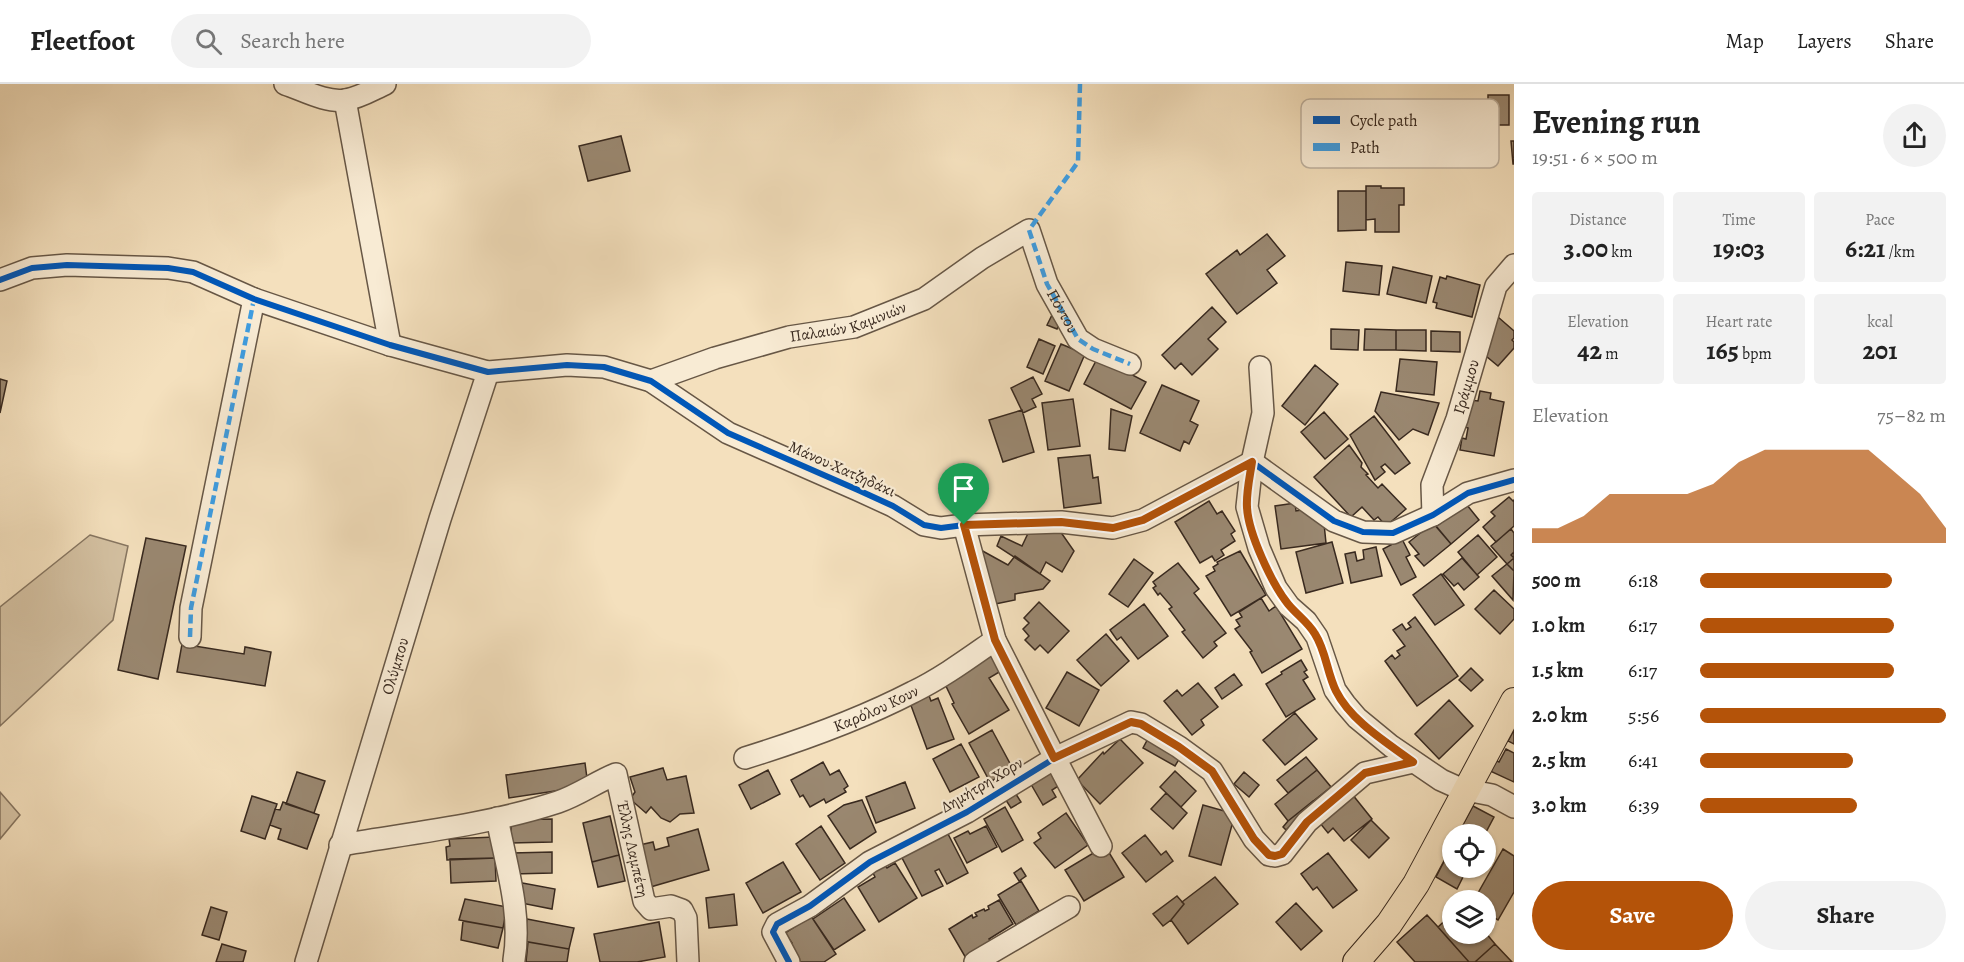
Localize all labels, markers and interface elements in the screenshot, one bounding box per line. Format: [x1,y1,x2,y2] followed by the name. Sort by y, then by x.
[171,14,591,68] search box
[30,22,135,60] text: Fleetfoot
[192,25,225,58] icon: search
[240,26,345,56] text: Search here
[1725,27,1764,55] text: Map
[1797,27,1852,55] text: Layers
[1885,27,1934,55] text: Share
[1301,99,1499,168] legend
[1532,99,1701,144] text: Evening run
[1883,104,1946,167] button: share
[1350,110,1418,132] text: Cycle path
[1350,137,1380,159] text: Path
[1532,144,1658,171] text: 19:51 · 6 × 500 m
[1569,209,1627,231] text: Distance
[1722,209,1756,231] text: Time
[1865,209,1895,231] text: Pace
[1564,231,1608,266] text: 3.00
[1713,231,1765,266] text: 19:03
[1845,231,1885,266] text: 6:21
[1608,241,1632,263] text: km
[1885,241,1915,263] text: /km
[1041,285,1084,337] street label: Πόντου
[788,296,910,348] street label: Παλαιών Καμινιών
[1567,311,1629,333] text: Elevation
[1706,311,1772,333] text: Heart rate
[1867,311,1893,333] text: kcal
[1577,333,1602,368] text: 42
[1706,333,1739,368] text: 165
[1863,333,1897,368] text: 201
[1602,343,1619,365] text: m
[1739,343,1772,365] text: bpm
[1448,357,1485,417] street label: Γράμμου
[1532,402,1609,429] text: Elevation
[1877,402,1946,429] text: 75–82 m
[785,436,900,503] street label: Μάνου Χατζηδάκι
[938,463,989,525] pin
[947,472,980,505] icon: arrive
[1532,567,1581,594] text: 500 m
[1628,567,1659,594] text: 6:18
[1532,612,1585,639] text: 1.0 km
[1628,612,1657,639] text: 6:17
[376,635,414,697] street label: Ολύμπου
[1532,657,1584,684] text: 1.5 km
[1628,657,1657,684] text: 6:17
[830,680,923,738] street label: Καρόλου Κουν
[1532,702,1588,729] text: 2.0 km
[1628,702,1659,729] text: 5:56
[1532,747,1586,774] text: 2.5 km
[1628,747,1658,774] text: 6:41
[937,752,1028,818] street label: Δημήτρη Χορν
[1532,792,1587,819] text: 3.0 km
[1628,792,1659,819] text: 6:39
[611,799,654,900] street label: Έλλης Λαμπέτη
[1442,824,1496,944] map controls
[1442,824,1496,878] button: locate
[1532,881,1733,950] button: Save
[1745,881,1946,950] button: Share
[1442,890,1496,944] button: layers

